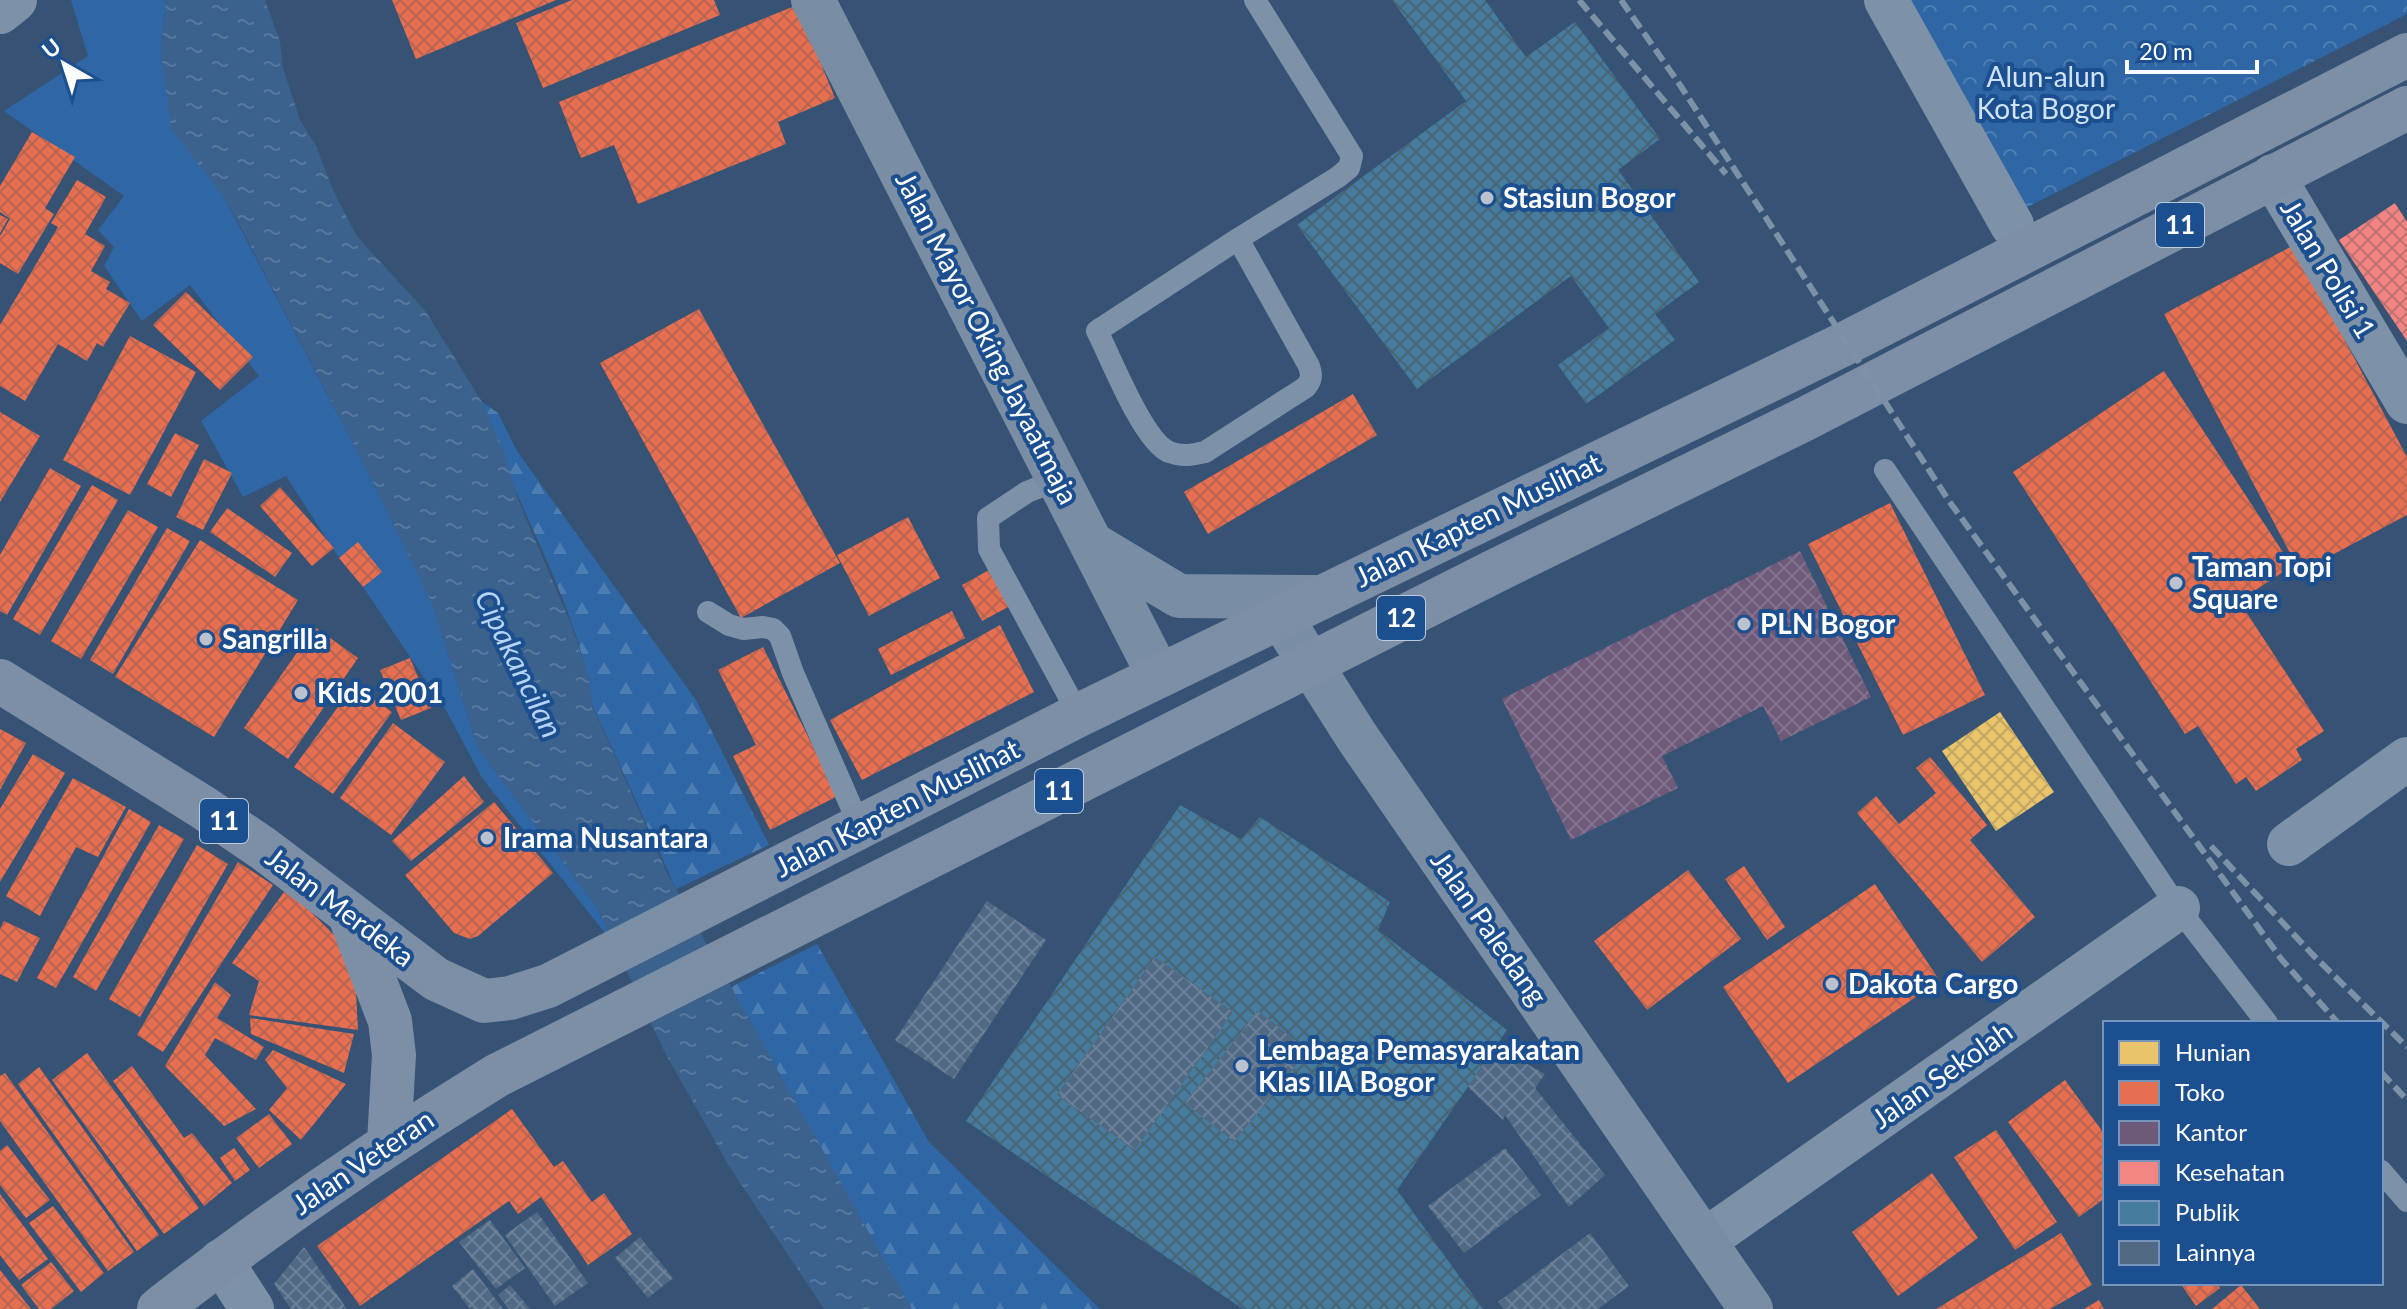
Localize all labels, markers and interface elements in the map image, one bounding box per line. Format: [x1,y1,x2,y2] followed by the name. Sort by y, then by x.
[24,24,104,104] north arrow
[2127,24,2257,74] scale bar
[36,32,66,64] text: U
[2139,36,2193,65] text: 20 m
[1977,59,2115,125] park label: Alun-alun Kota Bogor
[889,166,1087,509] street label: Jalan Mayor Oking Jayaatmaja
[1503,180,1676,214] place label: Stasiun Bogor
[1478,189,1496,207] marker: Stasiun Bogor
[2274,193,2384,344] street label: Jalan Polisi 1
[2156,203,2204,247] road number: 11
[1349,445,1606,594] street label: Jalan Kapten Muslihat
[2192,549,2332,615] place label: Taman Topi Square
[2167,574,2185,592] marker: Taman Topi Square
[469,583,571,743] water label: Cipakancilan
[1377,596,1425,640] road number: 12
[1760,606,1896,640] place label: PLN Bogor
[1735,615,1753,633] marker: PLN Bogor
[222,621,328,655] place label: Sangrilla
[197,630,215,648] marker: Sangrilla
[317,675,443,709] place label: Kids 2001
[292,684,310,702] marker: Kids 2001
[768,731,1025,884] street label: Jalan Kapten Muslihat
[1035,769,1083,813] road number: 11
[200,799,248,843] road number: 11
[503,820,708,854] place label: Irama Nusantara
[478,829,496,847] marker: Irama Nusantara
[260,839,422,973] street label: Jalan Merdeka
[1424,844,1555,1011] street label: Jalan Paledang
[1848,966,2018,1000] place label: Dakota Cargo
[1823,975,1841,993] marker: Dakota Cargo
[1865,1013,2018,1135] street label: Jalan Sekolah
[2103,1021,2383,1285] legend
[1258,1032,1580,1098] place label: Lembaga Pemasyarakatan Klas IIA Bogor
[2175,1037,2251,1066] text: Hunian
[1233,1057,1251,1075] marker: Lembaga Pemasyarakatan Klas IIA Bogor
[2175,1077,2225,1106] text: Toko
[285,1101,440,1221] street label: Jalan Veteran
[2175,1117,2247,1146] text: Kantor
[2175,1157,2285,1186] text: Kesehatan
[2175,1197,2241,1226] text: Publik
[2175,1237,2256,1266] text: Lainnya

